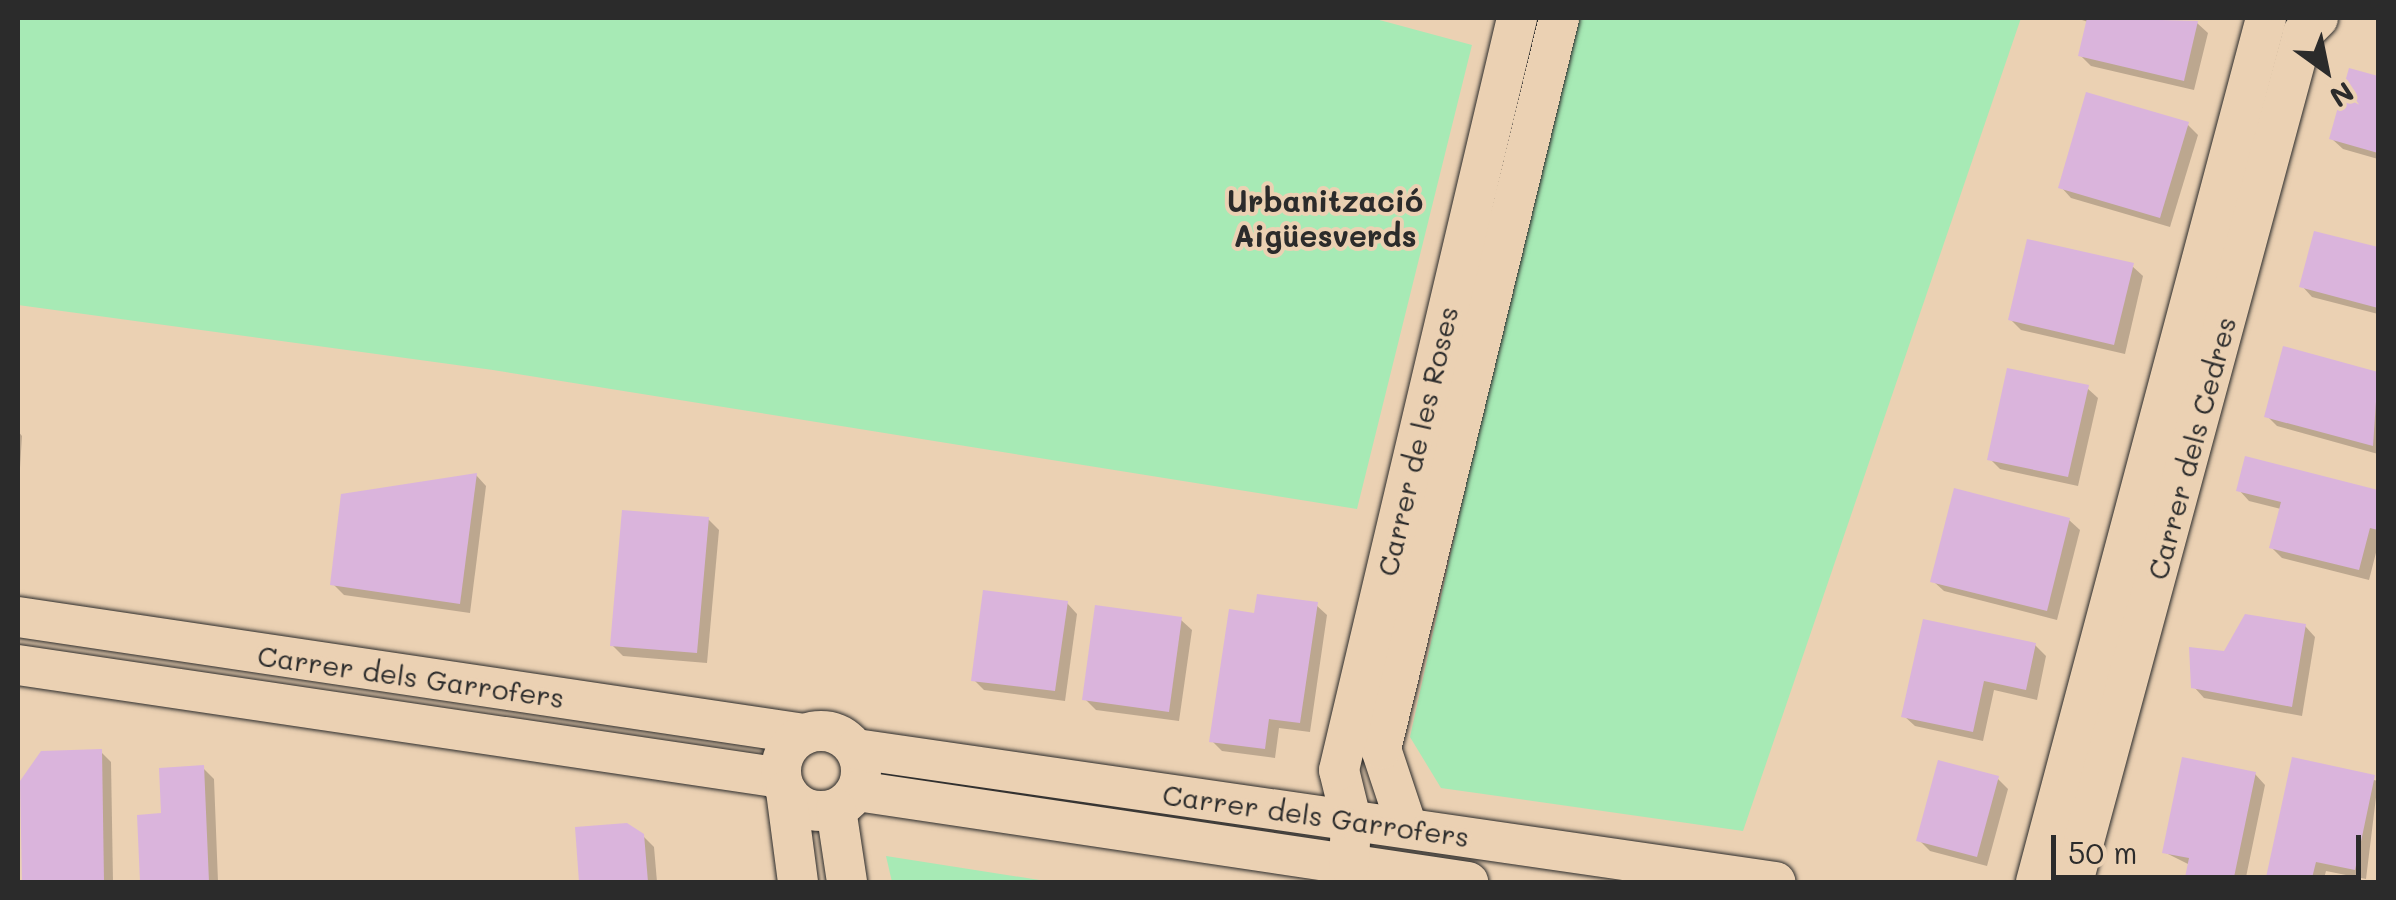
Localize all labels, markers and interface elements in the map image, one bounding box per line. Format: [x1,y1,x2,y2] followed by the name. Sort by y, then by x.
[2276,20,2376,120] north arrow
[2324,74,2361,116] text: N
[1227,182,1423,252] district label: Urbanització Aigüesverds
[1370,303,1464,579] street label: Carrer de les Roses
[2140,313,2242,583] street label: Carrer dels Cedres
[255,638,567,714] street label: Carrer dels Garrofers
[1160,777,1472,853] street label: Carrer dels Garrofers
[2056,815,2366,877] scale bar
[2068,832,2138,872] text: 50 m

